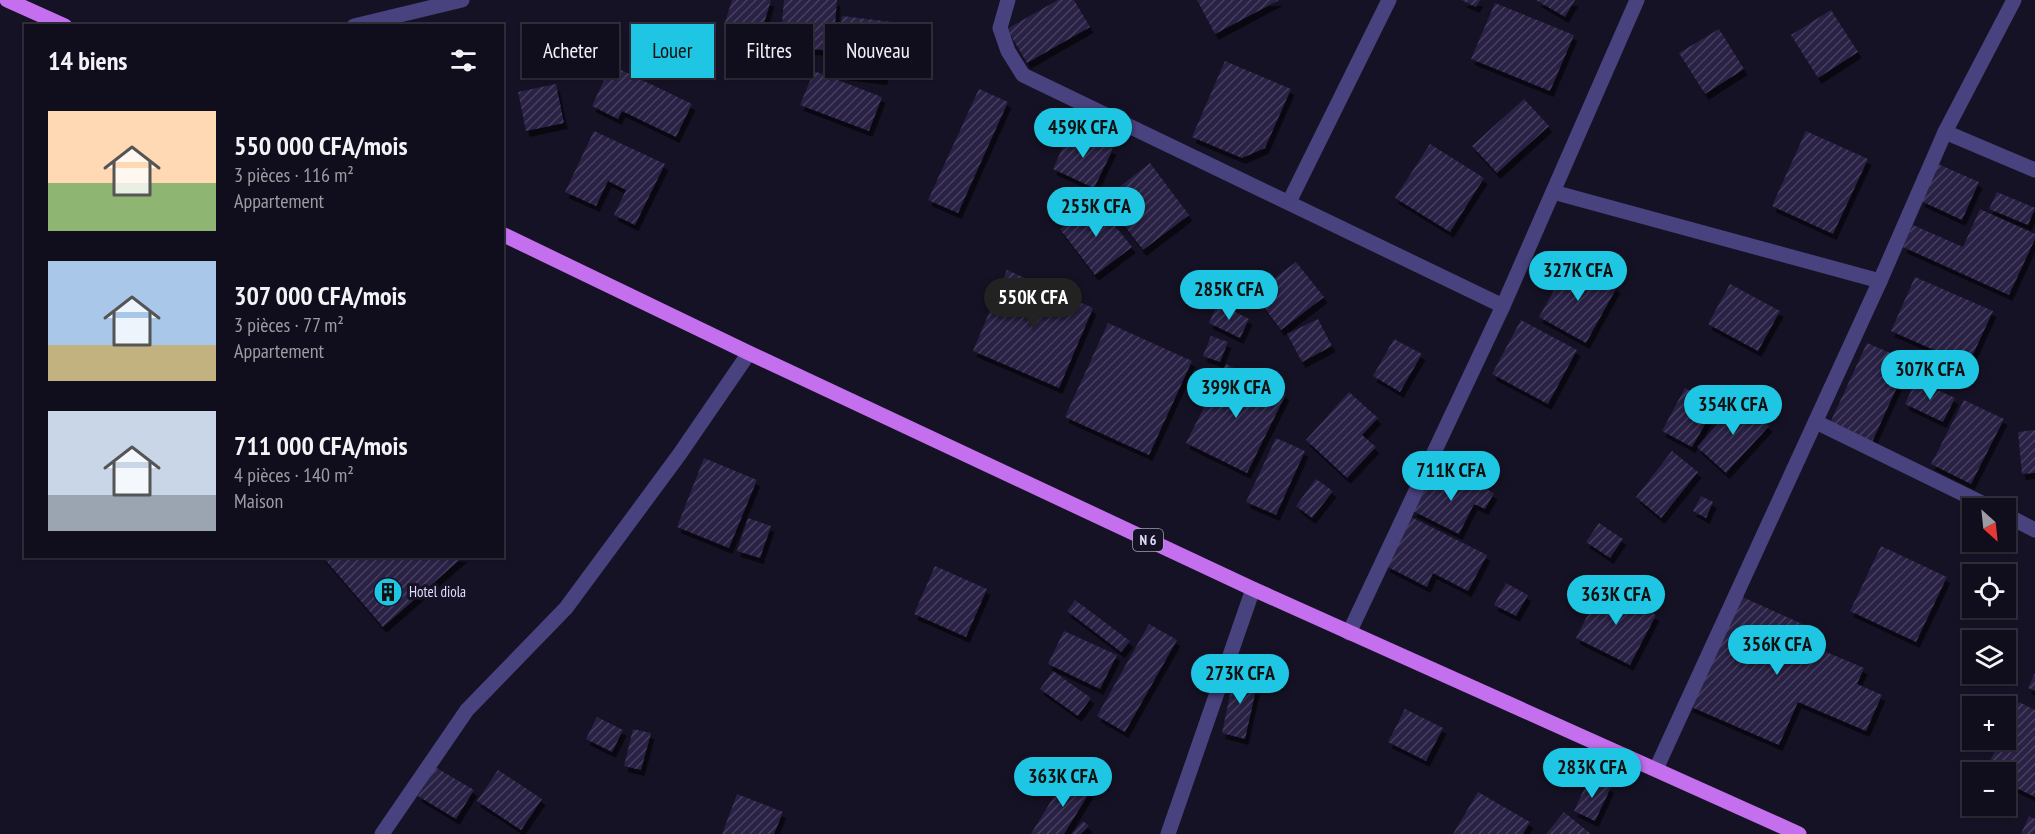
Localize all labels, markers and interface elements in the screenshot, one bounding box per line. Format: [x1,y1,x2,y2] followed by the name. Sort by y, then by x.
[522,24,619,78] chip: Acheter
[631,24,714,78] chip: Louer
[726,24,813,78] chip: Filtres
[825,24,931,78] chip: Nouveau
[48,44,127,77] text: 14 biens
[447,44,480,77] icon: filters
[1021,108,1145,159] pin: 459K CFA
[1048,114,1118,140] text: 459K CFA
[234,129,408,162] text: 550 000 CFA/mois
[96,135,168,207] icon: home
[234,162,354,188] text: 3 pièces · 116 m²
[1034,187,1158,238] pin: 255K CFA
[234,188,324,214] text: Appartement
[1061,193,1131,219] text: 255K CFA
[1516,251,1640,302] pin: 327K CFA
[1543,257,1613,283] text: 327K CFA
[1167,270,1291,321] pin: 285K CFA
[1194,276,1264,302] text: 285K CFA
[971,278,1095,329] pin: 550K CFA
[234,279,406,312] text: 307 000 CFA/mois
[998,284,1068,310] text: 550K CFA
[96,285,168,357] icon: home
[234,312,344,338] text: 3 pièces · 77 m²
[234,338,324,364] text: Appartement
[1868,350,1992,401] pin: 307K CFA
[1895,356,1965,382] text: 307K CFA
[1174,368,1298,419] pin: 399K CFA
[1201,374,1271,400] text: 399K CFA
[1671,385,1795,436] pin: 354K CFA
[1698,391,1768,417] text: 354K CFA
[234,429,408,462] text: 711 000 CFA/mois
[96,435,168,507] icon: home
[1389,451,1513,502] pin: 711K CFA
[1416,457,1486,483] text: 711K CFA
[234,462,354,488] text: 4 pièces · 140 m²
[234,488,283,514] text: Maison
[1962,498,2016,552] north arrow
[1962,498,2016,816] map controls
[1133,529,1163,551] road number: N 6
[1962,564,2016,618] button: locate
[1554,575,1678,626] pin: 363K CFA
[372,576,404,608] building icon: Hotel diola
[1581,581,1651,607] text: 363K CFA
[409,582,466,601] place label: Hotel diola
[1715,625,1839,676] pin: 356K CFA
[1962,630,2016,684] button: layers
[1742,631,1812,657] text: 356K CFA
[1178,654,1302,705] pin: 273K CFA
[1205,660,1275,686] text: 273K CFA
[1962,696,2016,750] button: +
[1530,748,1654,799] pin: 283K CFA
[1557,754,1627,780] text: 283K CFA
[1001,757,1125,808] pin: 363K CFA
[1962,762,2016,816] button: −
[1028,763,1098,789] text: 363K CFA

